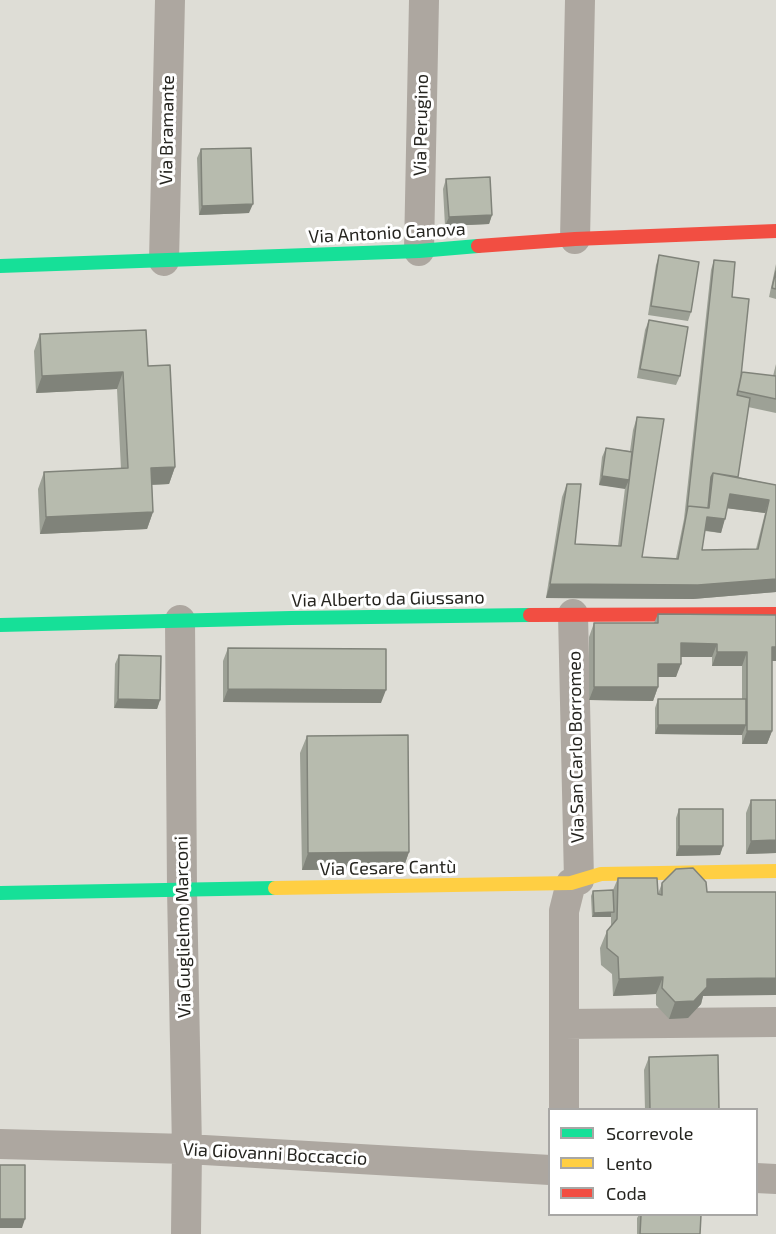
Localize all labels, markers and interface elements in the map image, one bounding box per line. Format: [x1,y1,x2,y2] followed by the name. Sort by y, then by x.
[409,74,433,176] street label: Via Perugino
[155,75,179,185] street label: Via Bramante
[308,218,466,248] street label: Via Antonio Canova
[291,587,485,611] street label: Via Alberto da Giussano
[564,651,588,843] street label: Via San Carlo Borromeo
[171,836,195,1018] street label: Via Guglielmo Marconi
[319,856,457,880] street label: Via Cesare Cantù
[548,1108,758,1216] legend
[606,1122,693,1144] text: Scorrevole
[182,1138,368,1170] street label: Via Giovanni Boccaccio
[606,1152,652,1174] text: Lento
[606,1182,647,1204] text: Coda

